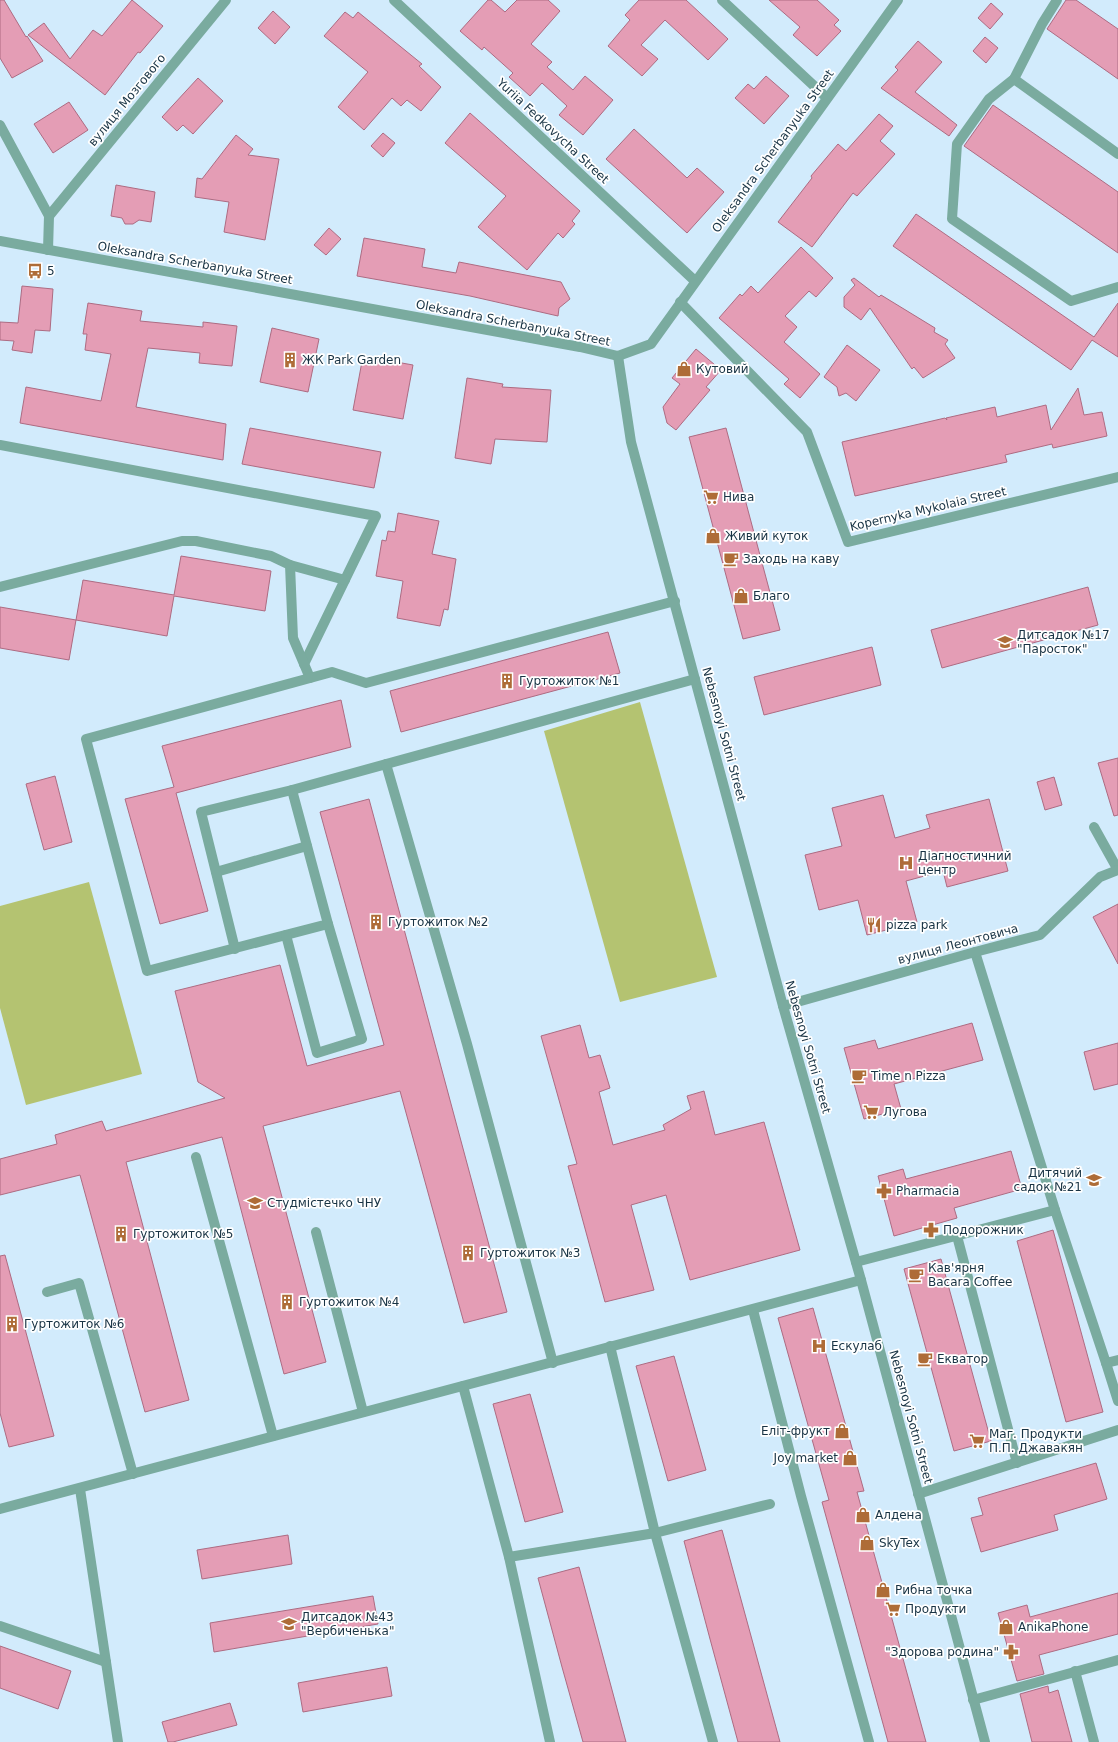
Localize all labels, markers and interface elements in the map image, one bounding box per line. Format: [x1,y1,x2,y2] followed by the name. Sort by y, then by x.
[85,51,169,149] street label: вулиця Мозгового
[709,67,837,235] street label: Oleksandra Scherbanyuka Street
[494,75,612,187] street label: Yuriia Fedkovycha Street
[96,239,294,287] street label: Oleksandra Scherbanyuka Street
[26,262,44,280] bus stop icon: 5
[47,264,55,278] place label: 5
[415,297,612,349] street label: Oleksandra Scherbanyuka Street
[281,351,299,369] building icon: ЖК Park Garden
[302,353,401,367] place label: ЖК Park Garden
[675,360,693,378] shop icon: Кутовий
[696,362,749,376] place label: Кутовий
[849,484,1008,534] street label: Kopernyka Mykolaia Street
[702,488,720,506] supermarket icon: Нива
[723,490,754,504] place label: Нива
[704,527,722,545] shop icon: Живий куток
[725,529,808,543] place label: Живий куток
[722,550,740,568] cafe icon: Заходь на каву
[743,552,839,566] place label: Заходь на каву
[732,587,750,605] shop icon: Благо
[753,589,790,603] place label: Благо
[1017,628,1110,656] place label: Дитсадок №17 "Паросток"
[996,633,1014,651] school or university icon: Дитсадок №17 "Паросток"
[699,666,749,803] street label: Nebesnoyi Sotni Street
[498,672,516,690] building icon: Гуртожиток №1
[519,674,620,688] place label: Гуртожиток №1
[918,849,1011,877] place label: Діагностичний центр
[897,854,915,872] hospital icon: Діагностичний центр
[367,913,385,931] building icon: Гуртожиток №2
[388,915,489,929] place label: Гуртожиток №2
[865,916,883,934] restaurant icon: pizza park
[886,918,948,932] place label: pizza park
[896,921,1020,967] street label: вулиця Леонтовича
[782,979,834,1115] street label: Nebesnoyi Sotni Street
[850,1067,868,1085] cafe icon: Time n Pizza
[870,1069,946,1083] place label: Time n Pizza
[862,1103,880,1121] supermarket icon: Лугова
[883,1105,927,1119] place label: Лугова
[1014,1166,1082,1194] place label: Дитячий садок №21
[1085,1171,1103,1189] school or university icon: Дитячий садок №21
[875,1182,893,1200] pharmacy icon: Pharmacia
[896,1184,959,1198] place label: Pharmacia
[246,1194,264,1212] school or university icon: Студмістечко ЧНУ
[267,1196,382,1210] place label: Студмістечко ЧНУ
[922,1221,940,1239] pharmacy icon: Подорожник
[943,1223,1024,1237] place label: Подорожник
[112,1225,130,1243] building icon: Гуртожиток №5
[133,1227,234,1241] place label: Гуртожиток №5
[459,1244,477,1262] building icon: Гуртожиток №3
[480,1246,581,1260] place label: Гуртожиток №3
[928,1261,1012,1289] place label: Кав'ярня Bacara Coffee
[907,1266,925,1284] cafe icon: Кав'ярня Bacara Coffee
[278,1293,296,1311] building icon: Гуртожиток №4
[299,1295,400,1309] place label: Гуртожиток №4
[3,1315,21,1333] building icon: Гуртожиток №6
[24,1317,125,1331] place label: Гуртожиток №6
[810,1337,828,1355] hospital icon: Ескулаб
[831,1339,882,1353] place label: Ескулаб
[886,1349,936,1486] street label: Nebesnoyi Sotni Street
[916,1350,934,1368] cafe icon: Екватор
[937,1352,988,1366] place label: Екватор
[833,1422,851,1440] shop icon: Еліт-фрукт
[761,1424,830,1438] place label: Еліт-фрукт
[989,1427,1083,1455] place label: Маг. Продукти П.П. Джавакян
[968,1432,986,1450] supermarket icon: Маг. Продукти П.П. Джавакян
[841,1449,859,1467] shop icon: Joy market
[773,1451,838,1465] place label: Joy market
[854,1506,872,1524] shop icon: Алдена
[875,1508,922,1522] place label: Алдена
[858,1534,876,1552] shop icon: SkyTex
[879,1536,920,1550] place label: SkyTex
[874,1581,892,1599] shop icon: Рибна точка
[895,1583,972,1597] place label: Рибна точка
[884,1600,902,1618] supermarket icon: Продукти
[905,1602,966,1616] place label: Продукти
[301,1610,394,1638] place label: Дитсадок №43 "Вербиченька"
[280,1615,298,1633] school or university icon: Дитсадок №43 "Вербиченька"
[997,1618,1015,1636] shop icon: AnikaPhone
[1018,1620,1088,1634] place label: AnikaPhone
[1002,1643,1020,1661] pharmacy icon: "Здорова родина"
[885,1645,999,1659] place label: "Здорова родина"

